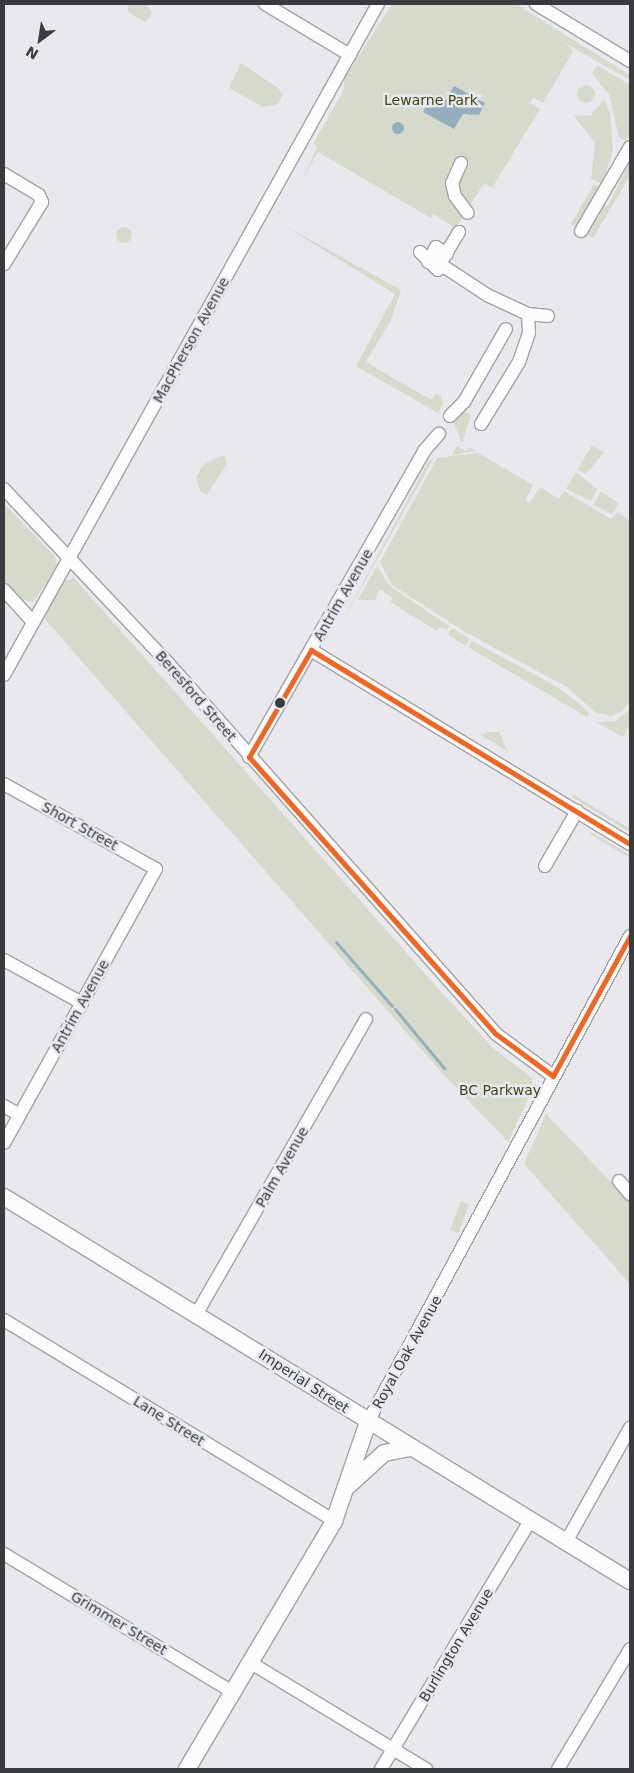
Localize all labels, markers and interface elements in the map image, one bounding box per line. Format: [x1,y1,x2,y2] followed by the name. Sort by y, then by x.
[15,15,65,65] north arrow
[23,43,41,63] text: N
[384,92,478,108] park label: Lewarne Park
[149,274,233,406] street label: MacPherson Avenue
[310,546,376,644] street label: Antrim Avenue
[152,647,240,745] street label: Beresford Street
[275,698,285,708] unlabelled marker
[39,798,121,854] street label: Short Street
[48,957,112,1055] street label: Antrim Avenue
[459,1082,541,1098] park label: BC Parkway
[252,1124,312,1210] street label: Palm Avenue
[369,1292,445,1412] street label: Royal Oak Avenue
[256,1346,352,1416] street label: Imperial Street
[130,1392,208,1450] street label: Lane Street
[416,1585,496,1705] street label: Burlington Avenue
[68,1588,170,1658] street label: Grimmer Street

